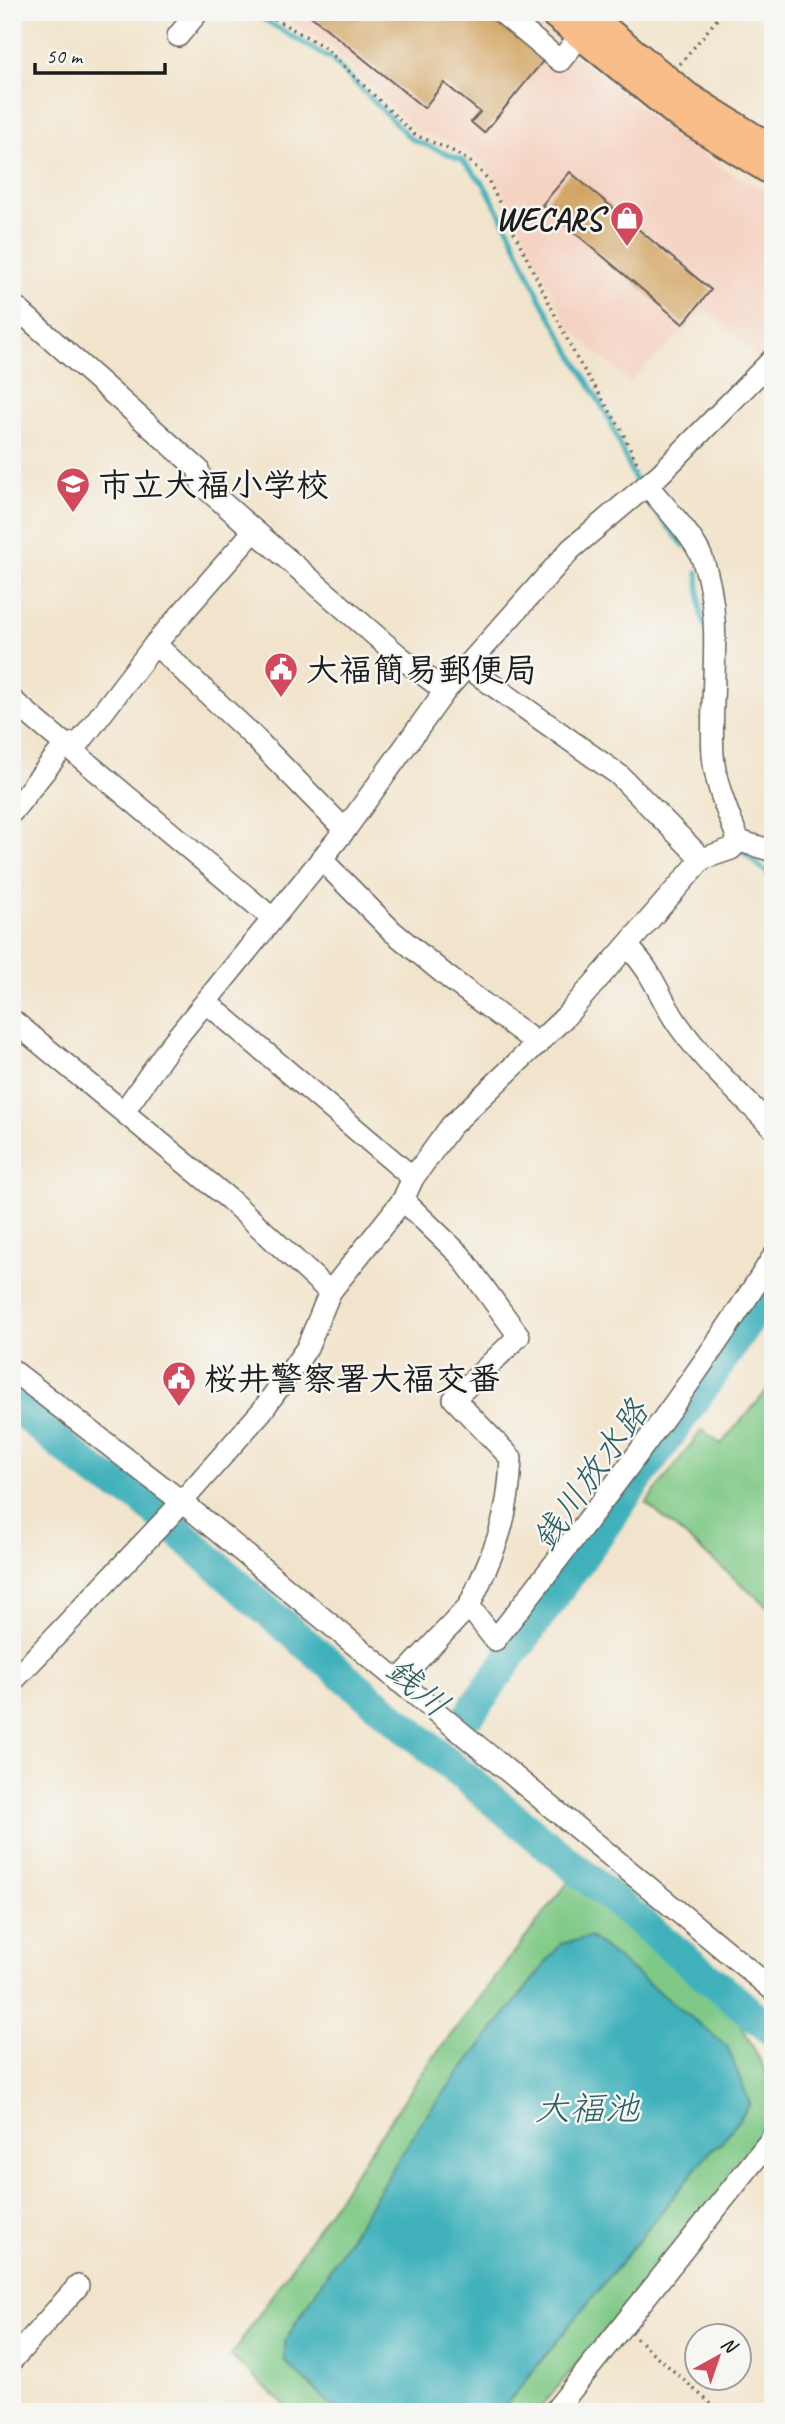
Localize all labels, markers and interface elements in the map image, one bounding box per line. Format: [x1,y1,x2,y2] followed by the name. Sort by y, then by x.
[35,32,164,76] scale bar
[46,43,84,69] text: 50 m
[495,198,610,240] place label: WECARS
[608,199,646,248] shop icon: WECARS
[98,464,329,506] place label: 市立大福小学校
[54,465,92,514] school or university icon: 市立大福小学校
[306,649,537,691] place label: 大福簡易郵便局
[262,650,300,699] public building icon: 大福簡易郵便局
[204,1358,501,1400] place label: 桜井警察署大福交番
[160,1359,198,1408] public building icon: 桜井警察署大福交番
[522,1389,660,1560] water label: 銭川放水路
[376,1647,459,1727] water label: 銭川
[534,2086,640,2131] water label: 大福池
[684,2322,754,2392] north arrow
[716,2332,743,2360] text: N

